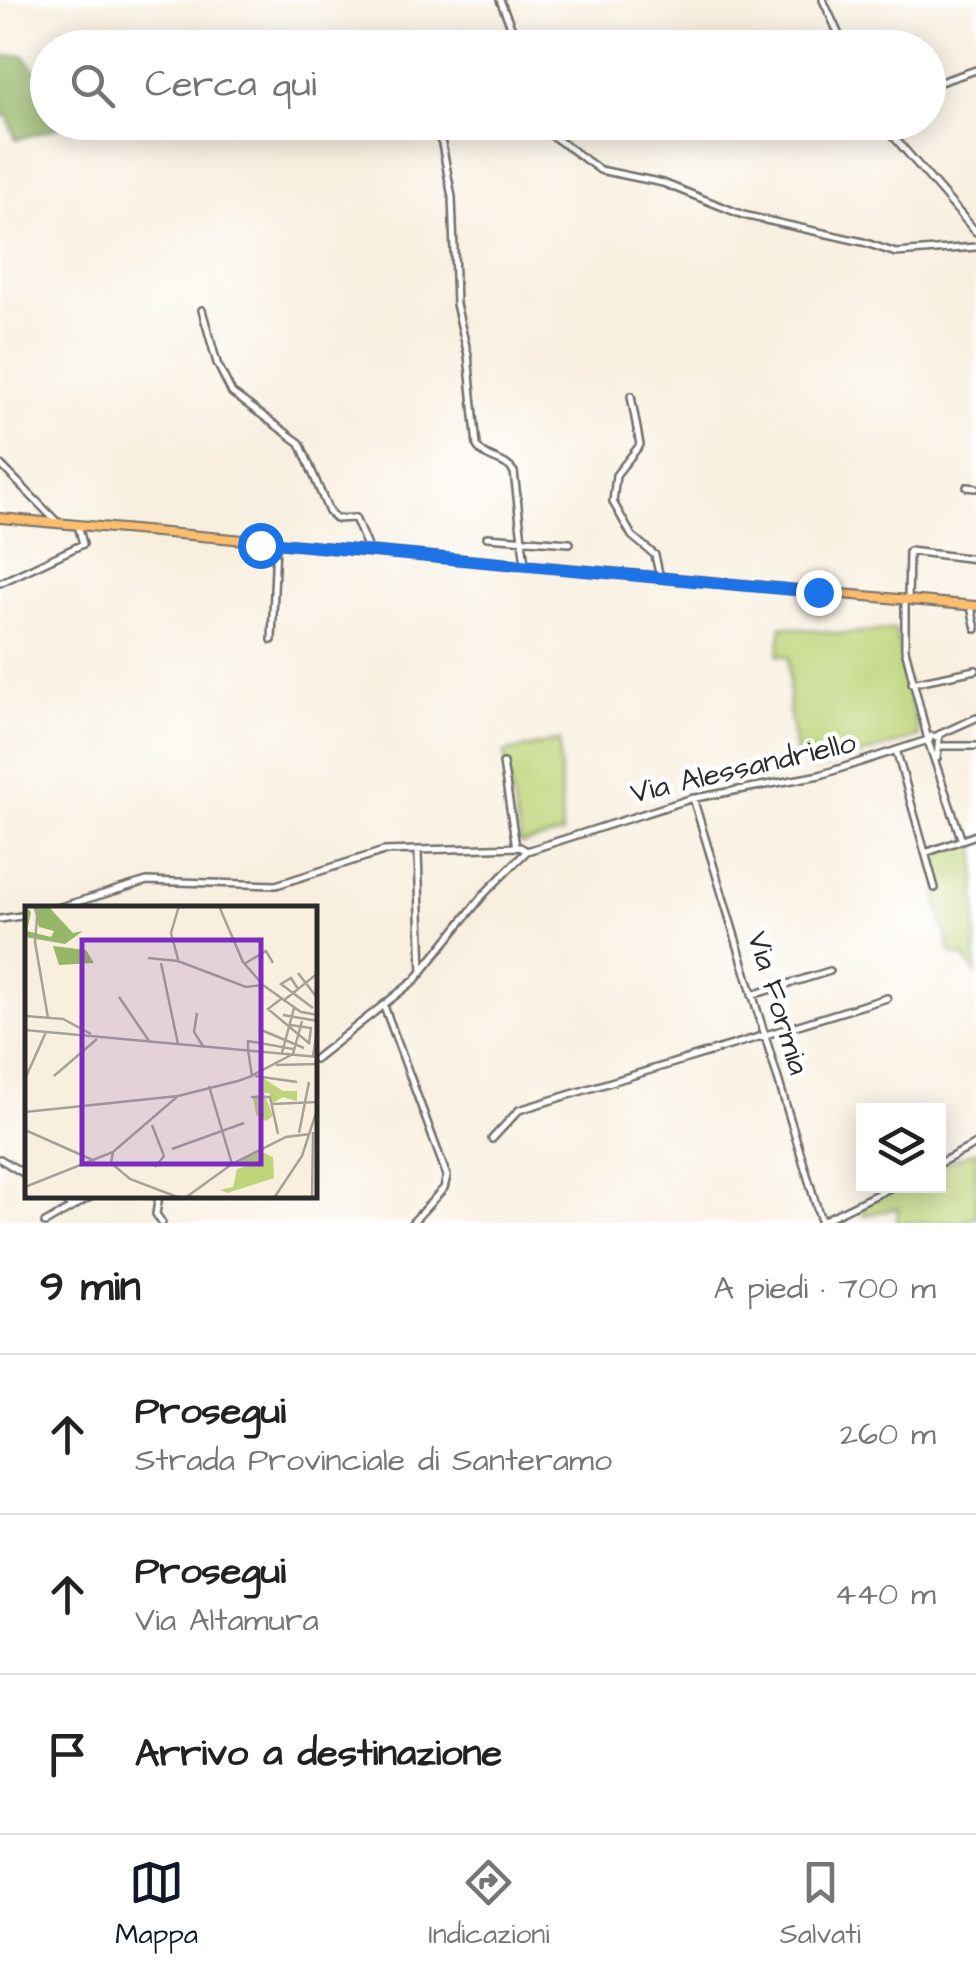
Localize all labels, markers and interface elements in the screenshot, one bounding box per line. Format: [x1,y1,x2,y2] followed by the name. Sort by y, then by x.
[30,30,946,140] search box
[65,58,120,113] icon: search
[145,59,317,111] text: Cerca qui
[238,523,284,569] route start
[796,570,842,616] route end
[626,722,860,814] street label: Via Alessandriello
[25,906,318,1198] inset map
[736,926,820,1080] street label: Via Formia
[856,1103,946,1193] map controls
[856,1103,946,1193] button: layers
[40,1259,141,1317] text: 9 min
[714,1266,936,1311] text: A piedi · 700 m
[135,1386,286,1438] text: Prosegui
[40,1407,95,1462] icon: ahead
[840,1412,936,1457] text: 260 m
[135,1438,612,1483] text: Strada Provinciale di Santeramo
[135,1546,286,1598] text: Prosegui
[40,1567,95,1622] icon: ahead
[835,1572,936,1617] text: 440 m
[135,1598,319,1643] text: Via Altamura
[40,1727,95,1782] icon: arrive
[135,1728,502,1780] text: Arrivo a destinazione
[115,1855,198,1954] tab: Mappa
[428,1855,549,1954] tab: Indicazioni
[780,1855,861,1954] tab: Salvati

